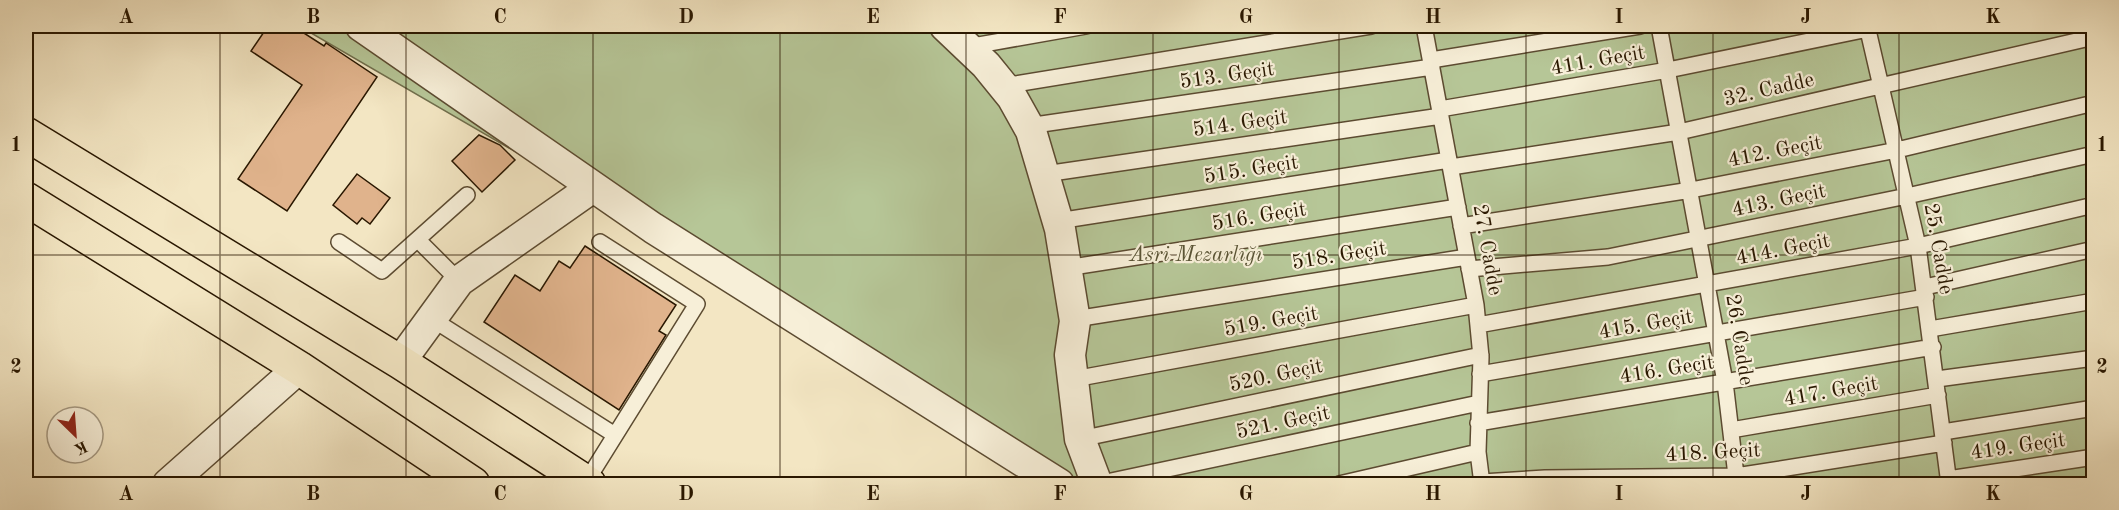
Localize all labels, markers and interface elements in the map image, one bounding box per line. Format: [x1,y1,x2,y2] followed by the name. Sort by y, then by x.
[118,8,134,28] text: A
[306,8,320,28] text: B
[493,8,507,28] text: C
[678,8,694,28] text: D
[866,8,880,28] text: E
[1053,8,1067,28] text: F
[1239,8,1253,28] text: G
[1425,8,1441,28] text: H
[1615,8,1623,28] text: I
[1801,8,1812,28] text: J
[1985,8,2001,28] text: K
[1549,42,1647,80] street label: 411. Geçit
[1178,59,1276,93] street label: 513. Geçit
[1722,69,1816,111] street label: 32. Cadde
[1191,107,1289,141] street label: 514. Geçit
[1726,133,1824,171] street label: 412. Geçit
[10,136,22,156] text: 1
[2096,136,2108,156] text: 1
[1202,152,1300,188] street label: 515. Geçit
[1730,181,1828,221] street label: 413. Geçit
[1210,199,1308,235] street label: 516. Geçit
[1920,202,1956,296] street label: 25. Cadde
[1469,203,1505,297] street label: 27. Cadde
[1734,231,1832,269] street label: 414. Geçit
[1290,238,1388,274] street label: 518. Geçit
[1128,245,1263,266] park label: Asri Mezarlığı
[1721,293,1757,387] street label: 26. Cadde
[1222,303,1320,341] street label: 519. Geçit
[1597,306,1695,344] street label: 415. Geçit
[1618,352,1716,388] street label: 416. Geçit
[1227,356,1325,396] street label: 520. Geçit
[10,358,22,378] text: 2
[2096,358,2108,378] text: 2
[1782,373,1880,411] street label: 417. Geçit
[1234,403,1332,443] street label: 521. Geçit
[45,405,105,465] north arrow
[1969,430,2067,464] street label: 419. Geçit
[72,437,89,457] text: K
[1665,440,1761,466] street label: 418. Geçit
[118,485,134,505] text: A
[306,485,320,505] text: B
[493,485,507,505] text: C
[678,485,694,505] text: D
[866,485,880,505] text: E
[1053,485,1067,505] text: F
[1239,485,1253,505] text: G
[1425,485,1441,505] text: H
[1615,485,1623,505] text: I
[1801,485,1812,505] text: J
[1985,485,2001,505] text: K

